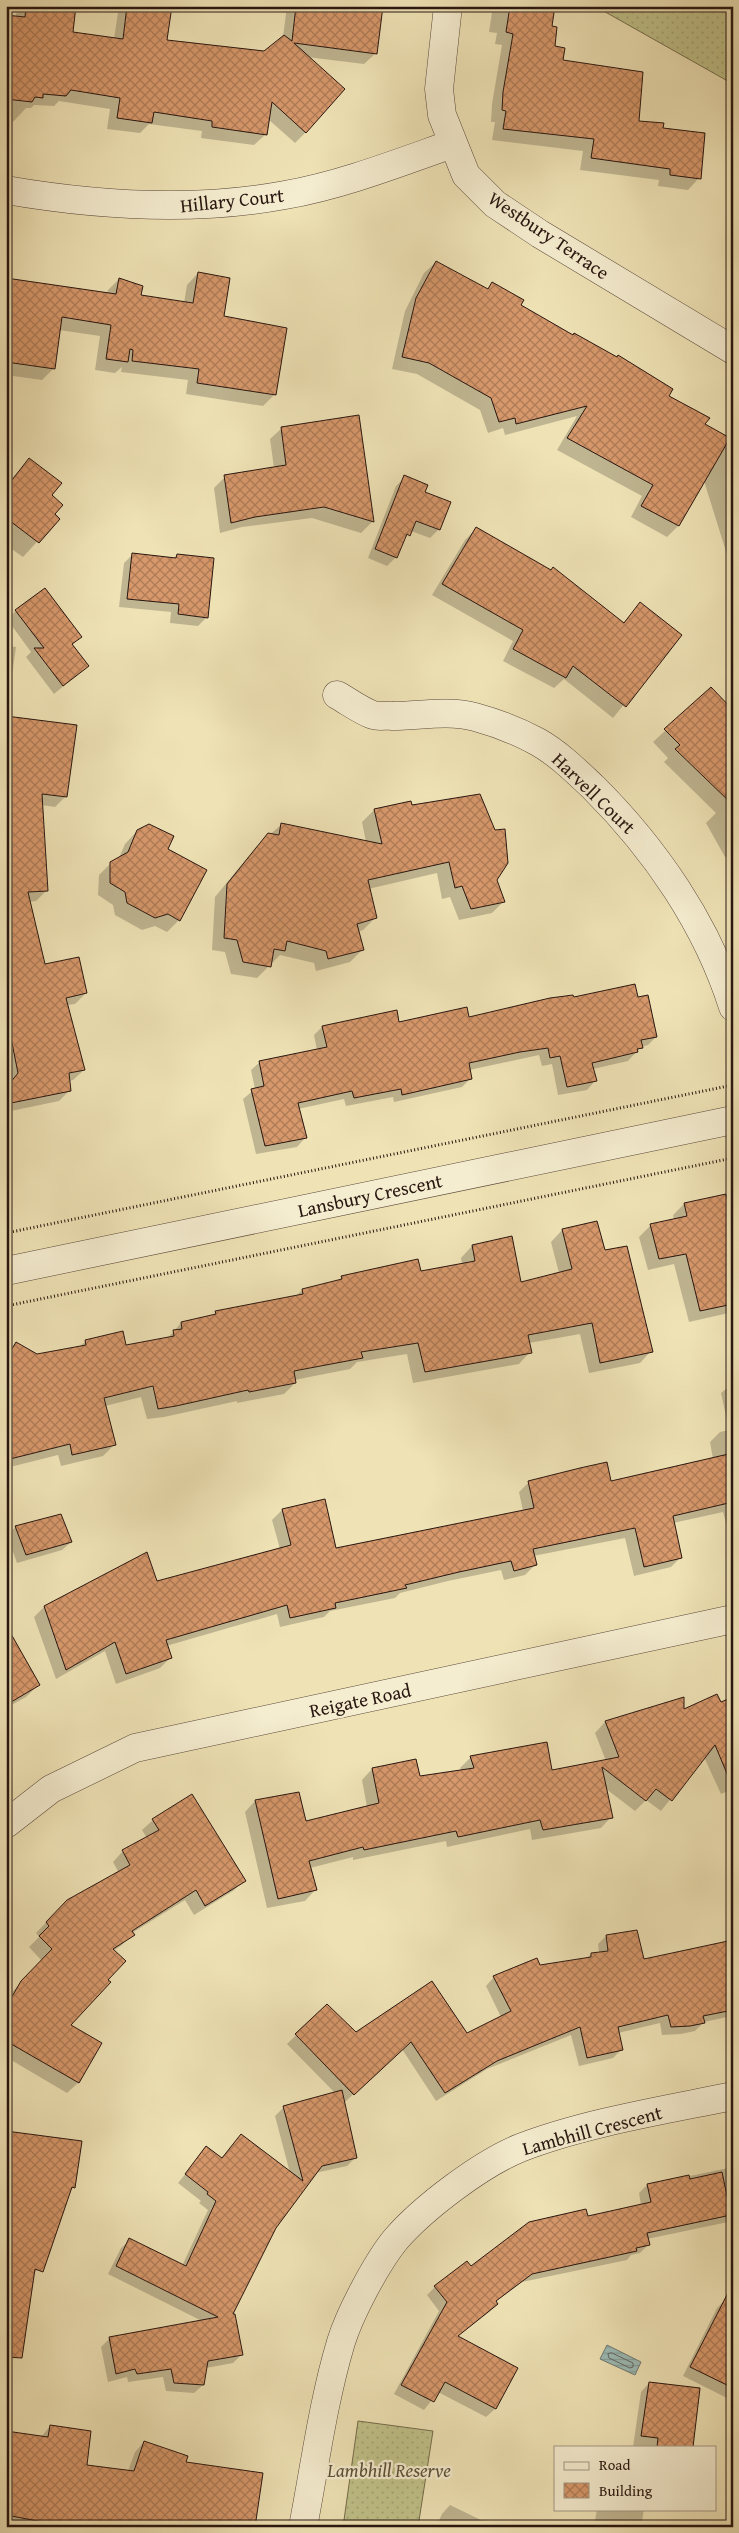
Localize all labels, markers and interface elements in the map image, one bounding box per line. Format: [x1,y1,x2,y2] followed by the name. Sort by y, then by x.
[179,181,285,219] street label: Hillary Court
[483,184,615,286] street label: Westbury Terrace
[546,746,642,840] street label: Harvell Court
[295,1166,445,1224] street label: Lansbury Crescent
[307,1675,414,1724] street label: Reigate Road
[519,2098,665,2162] street label: Lambhill Crescent
[554,2446,716,2510] legend
[599,2454,630,2475] text: Road
[326,2456,451,2484] park label: Lambhill Reserve
[599,2480,653,2501] text: Building

